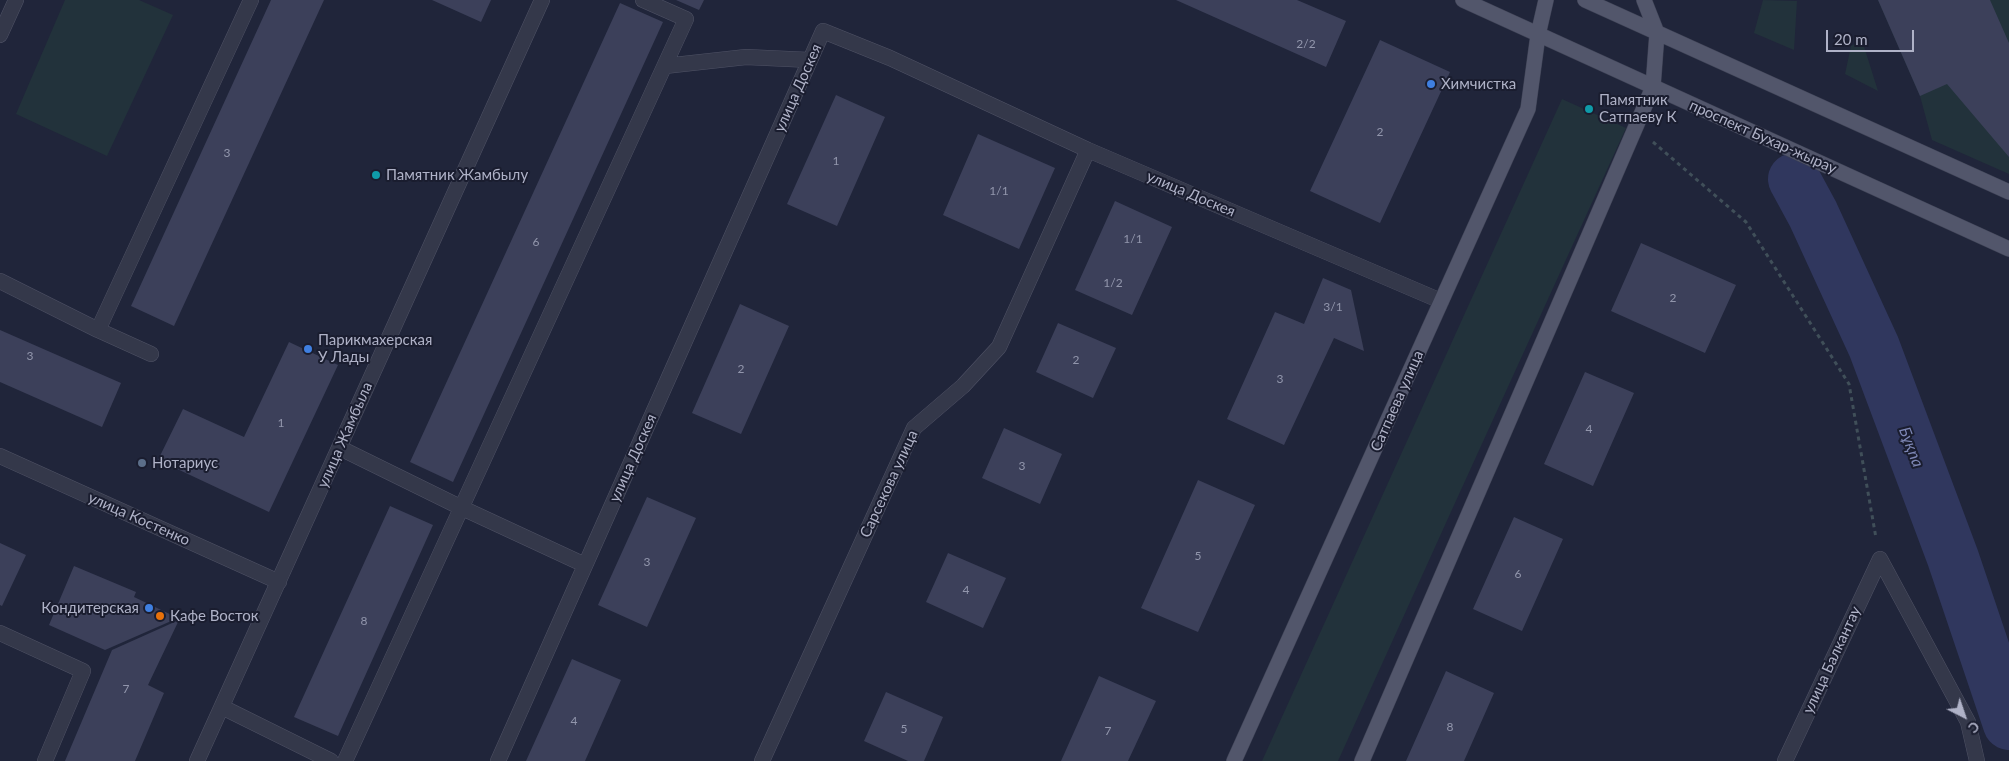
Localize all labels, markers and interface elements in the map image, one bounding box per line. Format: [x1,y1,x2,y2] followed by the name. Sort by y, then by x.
[1829,20,1916,52] scale bar
[1834,30,1868,48] text: 20 m
[1296,37,1316,51] house number: 2/2
[771,41,825,135] street label: улица Доскея
[1441,75,1516,93] place label: Химчистка
[1425,78,1437,90] marker: Химчистка
[1599,91,1677,126] place label: Памятник Сатпаеву К
[1687,96,1839,178] street label: проспект Бухар-жырау
[1583,103,1595,115] marker: Памятник Сатпаеву К
[1377,125,1383,139] house number: 2
[224,146,230,160] house number: 3
[833,154,839,168] house number: 1
[386,166,528,184] place label: Памятник Жамбылу
[1144,167,1238,221] street label: улица Доскея
[370,169,382,181] marker: Памятник Жамбылу
[989,184,1009,198] house number: 1/1
[1123,232,1143,246] house number: 1/1
[533,235,539,249] house number: 6
[1103,276,1123,290] house number: 1/2
[1670,291,1676,305] house number: 2
[1323,300,1343,314] house number: 3/1
[318,331,432,366] place label: Парикмахерская У Лады
[302,343,314,355] marker: Парикмахерская У Лады
[1367,348,1427,454] street label: Сатпаева улица
[27,349,33,363] house number: 3
[1073,353,1079,367] house number: 2
[738,362,744,376] house number: 2
[1277,372,1283,386] house number: 3
[314,379,376,491] street label: улица Жамбыла
[606,411,660,505] street label: улица Доскея
[278,416,284,430] house number: 1
[1586,422,1592,436] house number: 4
[1895,424,1927,470] water label: Бұқпа
[856,427,922,541] street label: Сарсекова улица
[152,454,218,472] place label: Нотариус
[136,457,148,469] marker: Нотариус
[1019,459,1025,473] house number: 3
[85,488,193,550] street label: улица Костенко
[1195,549,1201,563] house number: 5
[644,555,650,569] house number: 3
[1515,567,1521,581] house number: 6
[963,583,969,597] house number: 4
[41,599,139,617] place label: Кондитерская
[143,602,155,614] marker: Кондитерская
[1799,603,1865,717] street label: улица Балкантау
[170,607,259,625] place label: Кафе Восток
[154,610,166,622] marker: Кафе Восток
[361,614,367,628] house number: 8
[123,682,129,696] house number: 7
[1939,691,1989,741] north arrow
[571,714,577,728] house number: 4
[1965,718,1983,737] text: С
[1447,720,1453,734] house number: 8
[901,722,907,736] house number: 5
[1105,724,1111,738] house number: 7

